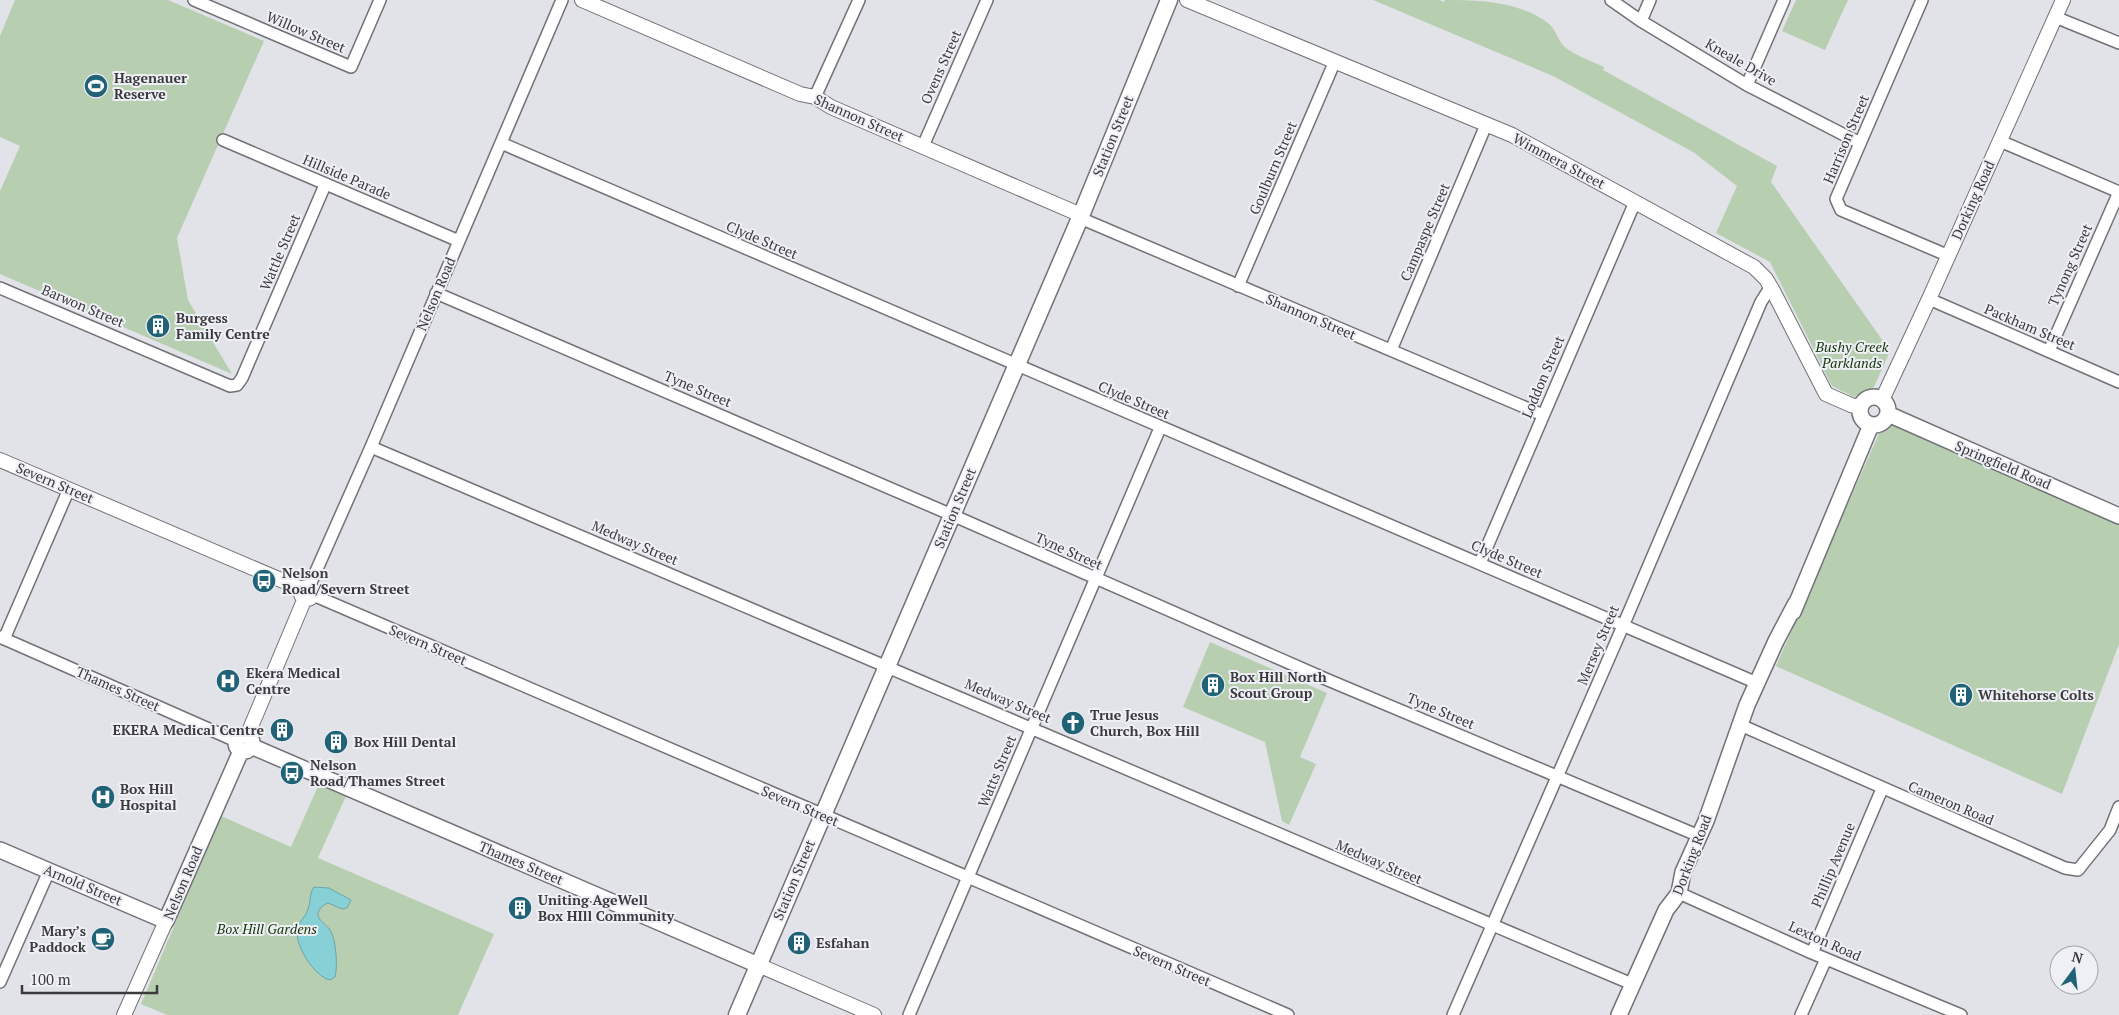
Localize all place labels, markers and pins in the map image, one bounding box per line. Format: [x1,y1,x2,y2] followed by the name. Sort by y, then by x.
[114,68,187,103] place label: Hagenauer Reserve
[83,73,109,99] sports icon: Hagenauer Reserve
[176,308,270,343] place label: Burgess Family Centre
[145,313,171,339] building icon: Burgess Family Centre
[282,563,410,598] place label: Nelson Road/Severn Street
[251,568,277,594] bus stop icon: Nelson Road/Severn Street
[246,663,341,698] place label: Ekera Medical Centre
[1230,667,1327,702] place label: Box Hill North Scout Group
[215,668,241,694] hospital icon: Ekera Medical Centre
[1200,672,1226,698] building icon: Box Hill North Scout Group
[1948,682,1974,708] building icon: Whitehorse Colts
[1978,685,2094,704] place label: Whitehorse Colts
[1090,705,1200,740] place label: True Jesus Church, Box Hill
[1060,710,1086,736] church icon: True Jesus Church, Box Hill
[269,717,295,743] building icon: EKERA Medical Centre
[112,720,264,739] place label: EKERA Medical Centre
[323,729,349,755] building icon: Box Hill Dental
[354,732,457,751] place label: Box Hill Dental
[310,755,446,790] place label: Nelson Road/Thames Street
[279,760,305,786] bus stop icon: Nelson Road/Thames Street
[120,779,177,814] place label: Box Hill Hospital
[90,784,116,810] hospital icon: Box Hill Hospital
[538,890,675,925] place label: Uniting AgeWell Box HIll Community
[507,895,533,921] building icon: Uniting AgeWell Box HIll Community
[29,921,87,956] place label: Mary’s Paddock
[90,926,116,952] cafe icon: Mary’s Paddock
[786,930,812,956] building icon: Esfahan
[816,933,870,952] place label: Esfahan

